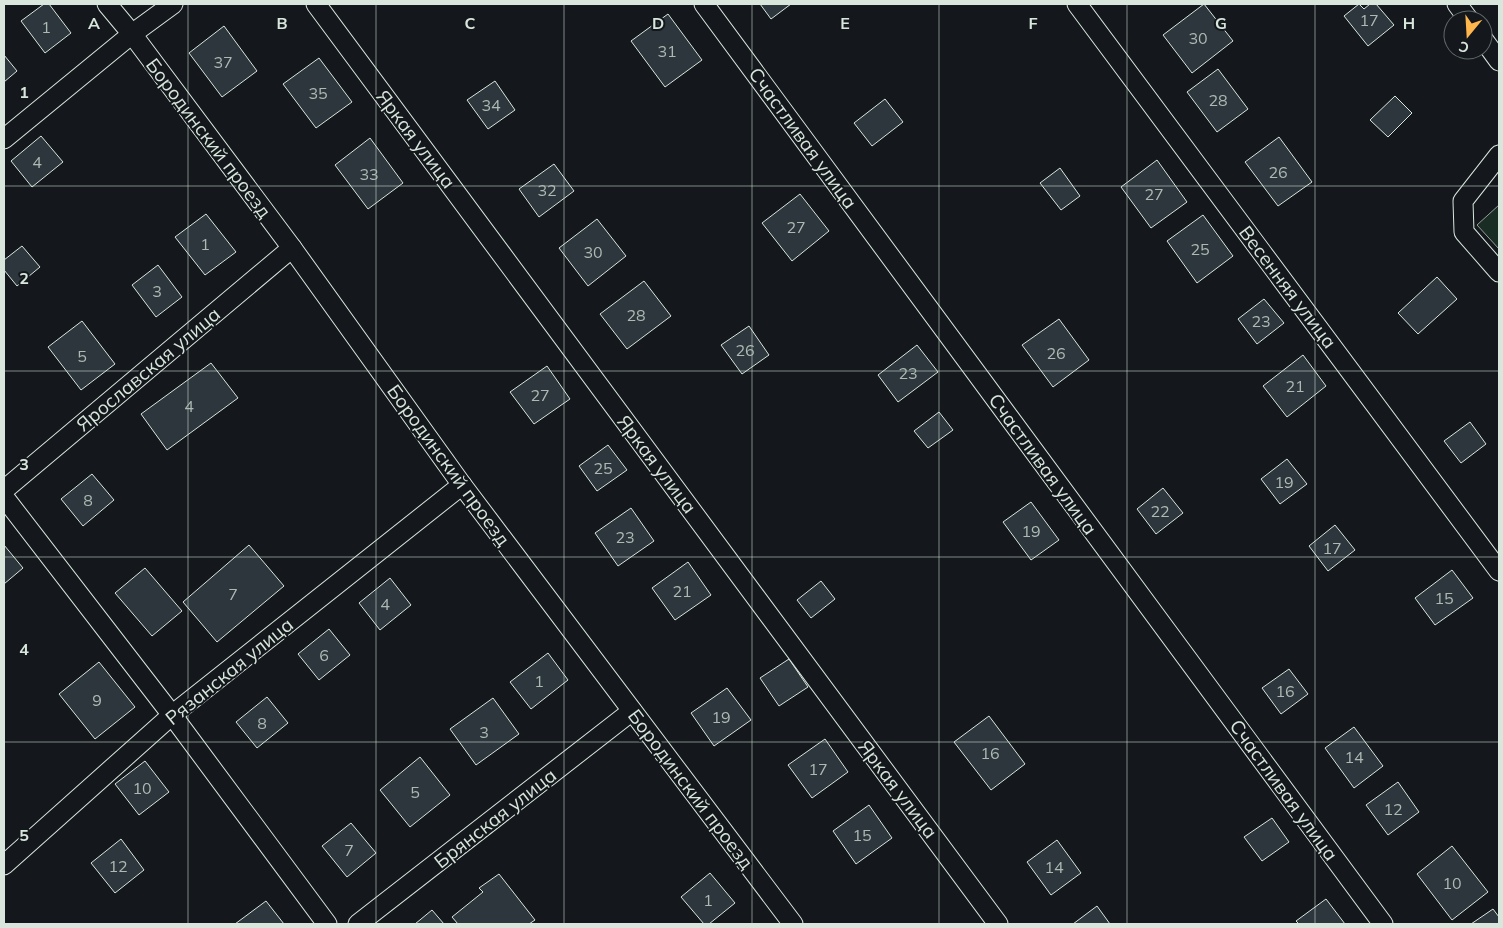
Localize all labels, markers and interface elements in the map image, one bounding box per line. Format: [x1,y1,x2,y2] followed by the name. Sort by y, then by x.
[1359,10,1379,30] house number: 17
[1443,10,1493,60] north arrow
[88,13,100,33] text: A
[276,13,288,33] text: B
[465,13,476,33] text: C
[652,13,664,33] text: D
[840,13,850,33] text: E
[1028,13,1038,33] text: F
[1215,13,1227,33] text: G
[1403,13,1415,33] text: H
[41,17,51,37] house number: 1
[1188,28,1208,48] house number: 30
[1457,37,1471,57] text: С
[657,41,677,61] house number: 31
[213,52,233,72] house number: 37
[141,53,277,223] street label: Бородинский проезд
[744,63,862,213] street label: Счастливая улица
[19,82,29,102] text: 1
[308,83,328,103] house number: 35
[371,85,461,193] street label: Яркая улица
[1208,90,1228,110] house number: 28
[481,95,501,115] house number: 34
[32,152,42,172] house number: 4
[1268,162,1288,182] house number: 26
[359,164,379,184] house number: 33
[537,180,557,200] house number: 32
[1144,184,1164,204] house number: 27
[786,217,806,237] house number: 27
[1234,221,1342,353] street label: Весенняя улица
[200,234,210,254] house number: 1
[1190,239,1210,259] house number: 25
[583,242,603,262] house number: 30
[19,268,29,288] text: 2
[152,281,162,301] house number: 3
[71,302,225,436] street label: Ярославская улица
[626,305,646,325] house number: 28
[1251,311,1271,331] house number: 23
[735,340,755,360] house number: 26
[1046,343,1066,363] house number: 26
[77,346,87,366] house number: 5
[898,363,918,383] house number: 23
[1285,376,1305,396] house number: 21
[382,379,516,551] street label: Бородинский проезд
[530,385,550,405] house number: 27
[984,389,1102,539] street label: Счастливая улица
[184,396,194,416] house number: 4
[612,410,702,518] street label: Яркая улица
[19,454,29,474] text: 3
[593,458,613,478] house number: 25
[1274,472,1294,492] house number: 19
[83,490,93,510] house number: 8
[1150,501,1170,521] house number: 22
[1021,521,1041,541] house number: 19
[615,527,635,547] house number: 23
[1322,538,1342,558] house number: 17
[672,581,692,601] house number: 21
[228,584,238,604] house number: 7
[1434,588,1454,608] house number: 15
[380,594,390,614] house number: 4
[160,612,298,730] street label: Рязанская улица
[19,639,29,659] text: 4
[319,645,329,665] house number: 6
[534,671,544,691] house number: 1
[1275,681,1295,701] house number: 16
[92,690,102,710] house number: 9
[623,704,759,874] street label: Бородинский проезд
[711,707,731,727] house number: 19
[257,713,267,733] house number: 8
[1225,715,1343,865] street label: Счастливая улица
[479,722,489,742] house number: 3
[853,735,943,843] street label: Яркая улица
[980,743,1000,763] house number: 16
[1344,747,1364,767] house number: 14
[808,759,828,779] house number: 17
[429,763,561,873] street label: Брянская улица
[132,778,152,798] house number: 10
[410,782,420,802] house number: 5
[1383,799,1403,819] house number: 12
[19,825,29,845] text: 5
[852,825,872,845] house number: 15
[344,840,354,860] house number: 7
[108,856,128,876] house number: 12
[1044,857,1064,877] house number: 14
[1442,873,1462,893] house number: 10
[703,890,713,910] house number: 1

